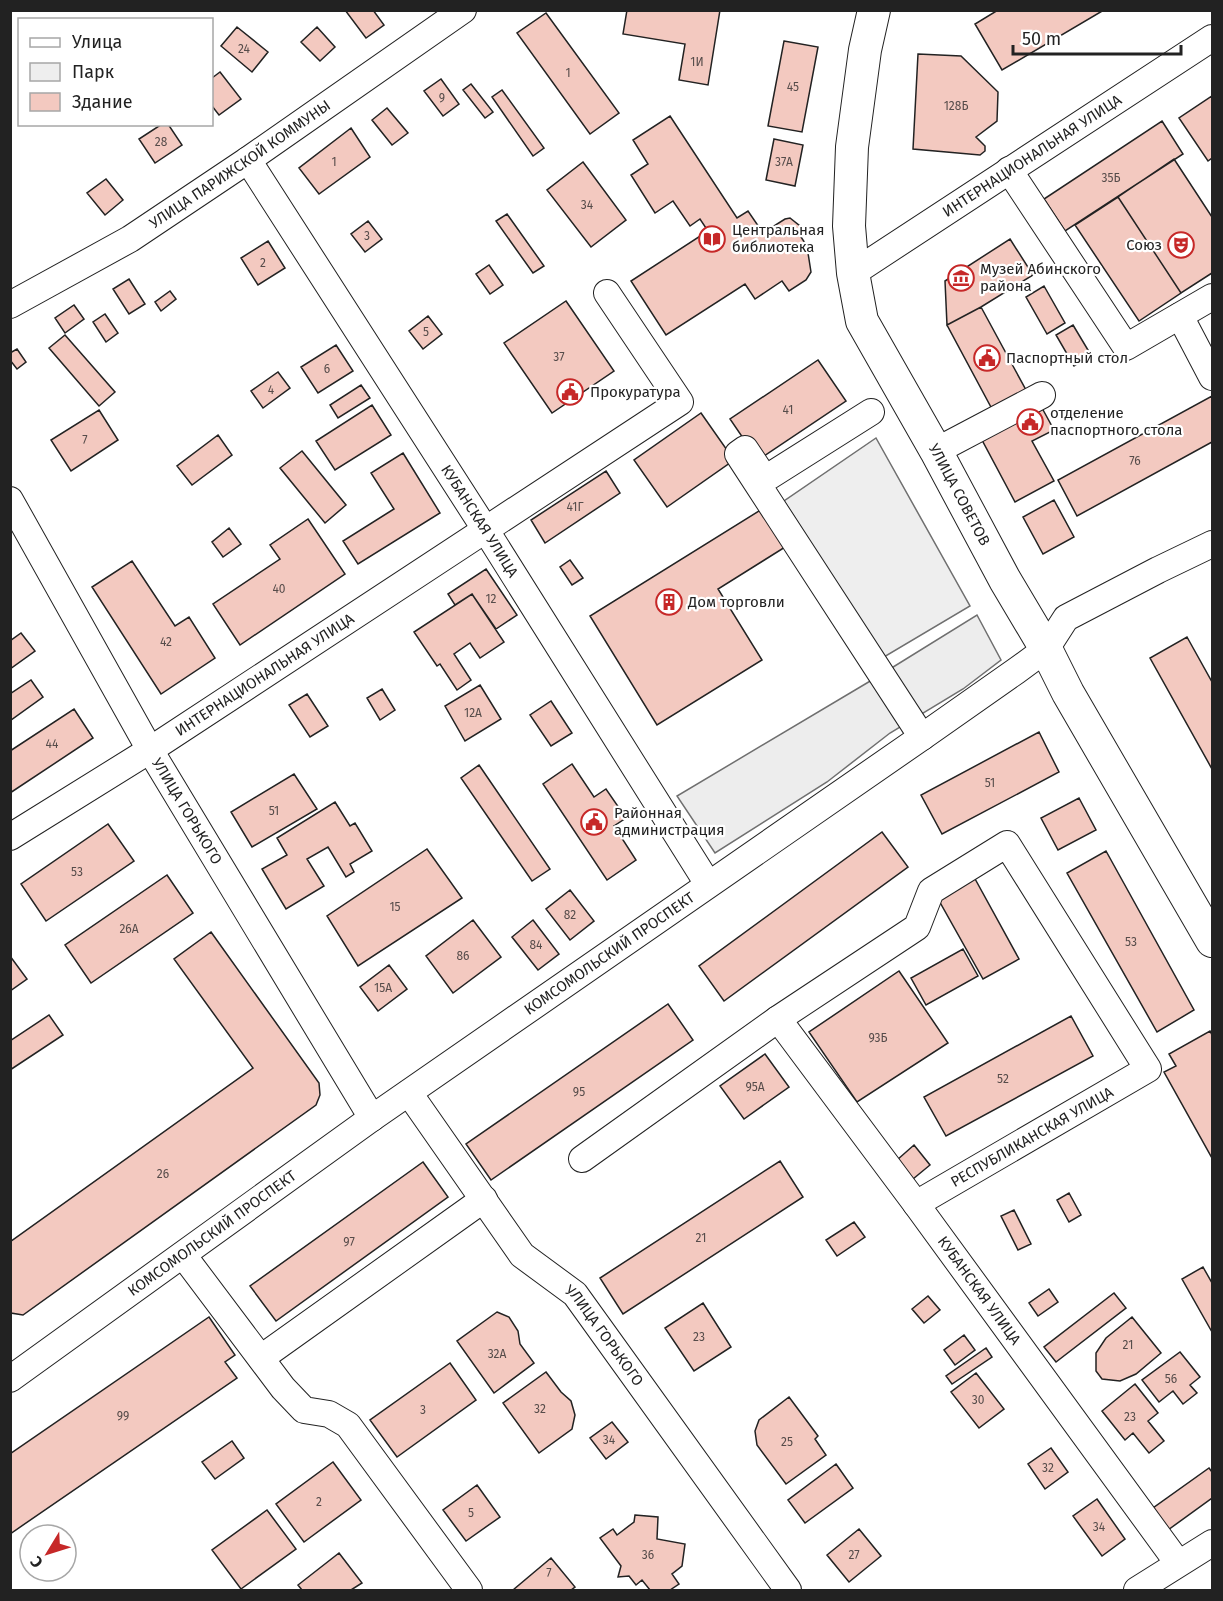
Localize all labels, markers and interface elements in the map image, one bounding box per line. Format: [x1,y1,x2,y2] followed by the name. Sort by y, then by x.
[18,18,213,126] legend
[1013,18,1181,56] scale bar
[1022,28,1061,50] text: 50 m
[72,31,122,53] text: Улица
[238,42,251,56] house number: 24
[690,55,704,69] house number: 1И
[72,61,115,83] text: Парк
[565,66,571,80] house number: 1
[787,80,799,94] house number: 45
[72,91,133,113] text: Здание
[439,91,445,105] house number: 9
[939,91,1125,221] street label: ИНТЕРНАЦИОНАЛЬНАЯ УЛИЦА
[146,96,334,232] street label: УЛИЦА ПАРИЖСКОЙ КОММУНЫ
[944,99,968,113] house number: 128Б
[155,135,168,149] house number: 28
[331,155,337,169] house number: 1
[775,155,793,169] house number: 37А
[1102,171,1121,185] house number: 35Б
[581,198,594,212] house number: 34
[732,221,824,256] place label: Центральная библиотека
[697,224,727,254] library icon: Центральная библиотека
[364,229,370,243] house number: 3
[1166,230,1196,260] theatre icon: Союз
[1126,236,1162,254] place label: Союз
[260,256,266,270] house number: 2
[980,260,1101,295] place label: Музей Абинского района
[946,263,976,293] museum icon: Музей Абинского района
[423,325,429,339] house number: 5
[972,343,1002,373] public building icon: Паспортный стол
[1006,349,1128,367] place label: Паспортный стол
[553,350,565,364] house number: 37
[324,362,330,376] house number: 6
[555,377,585,407] public building icon: Прокуратура
[268,383,275,397] house number: 4
[590,383,681,401] place label: Прокуратура
[783,403,793,417] house number: 41
[1050,404,1183,439] place label: отделение паспортного стола
[1015,407,1045,437] public building icon: отделение паспортного стола
[82,433,88,447] house number: 7
[925,440,994,549] street label: УЛИЦА СОВЕТОВ
[1129,454,1141,468] house number: 76
[437,462,522,581] street label: КУБАНСКАЯ УЛИЦА
[567,500,583,514] house number: 41Г
[272,582,286,596] house number: 40
[654,587,684,617] building icon: Дом торговли
[485,592,497,606] house number: 12
[687,593,785,611] place label: Дом торговли
[172,609,358,740] street label: ИНТЕРНАЦИОНАЛЬНАЯ УЛИЦА
[160,635,172,649] house number: 42
[464,706,482,720] house number: 12А
[46,737,59,751] house number: 44
[148,755,226,868] street label: УЛИЦА ГОРЬКОГО
[985,776,995,790] house number: 51
[269,804,279,818] house number: 51
[614,804,724,839] place label: Районная администрация
[579,807,609,837] public building icon: Районная администрация
[71,865,83,879] house number: 53
[521,888,698,1019] street label: КОМСОМОЛЬСКИЙ ПРОСПЕКТ
[389,900,401,914] house number: 15
[564,908,576,922] house number: 82
[119,922,139,936] house number: 26А
[1125,935,1137,949] house number: 53
[530,938,543,952] house number: 84
[456,949,470,963] house number: 86
[374,981,392,995] house number: 15А
[869,1031,888,1045] house number: 93Б
[997,1072,1009,1086] house number: 52
[745,1080,765,1094] house number: 95А
[947,1083,1117,1191] street label: РЕСПУБЛИКАНСКАЯ УЛИЦА
[573,1085,585,1099] house number: 95
[124,1167,300,1300] street label: КОМСОМОЛЬСКИЙ ПРОСПЕКТ
[157,1167,169,1181] house number: 26
[696,1231,706,1245] house number: 21
[934,1233,1025,1349] street label: КУБАНСКАЯ УЛИЦА
[343,1235,355,1249] house number: 97
[562,1281,647,1390] street label: УЛИЦА ГОРЬКОГО
[693,1330,705,1344] house number: 23
[1123,1338,1133,1352] house number: 21
[488,1347,506,1361] house number: 32А
[1165,1372,1177,1386] house number: 56
[972,1393,985,1407] house number: 30
[534,1402,546,1416] house number: 32
[420,1403,426,1417] house number: 3
[117,1409,129,1423] house number: 99
[1124,1410,1136,1424] house number: 23
[603,1433,616,1447] house number: 34
[781,1435,793,1449] house number: 25
[1042,1461,1054,1475] house number: 32
[316,1495,322,1509] house number: 2
[468,1506,474,1520] house number: 5
[1093,1520,1106,1534] house number: 34
[18,1523,78,1583] north arrow
[642,1548,654,1562] house number: 36
[848,1548,860,1562] house number: 27
[26,1552,47,1571] text: С
[546,1566,552,1580] house number: 7

